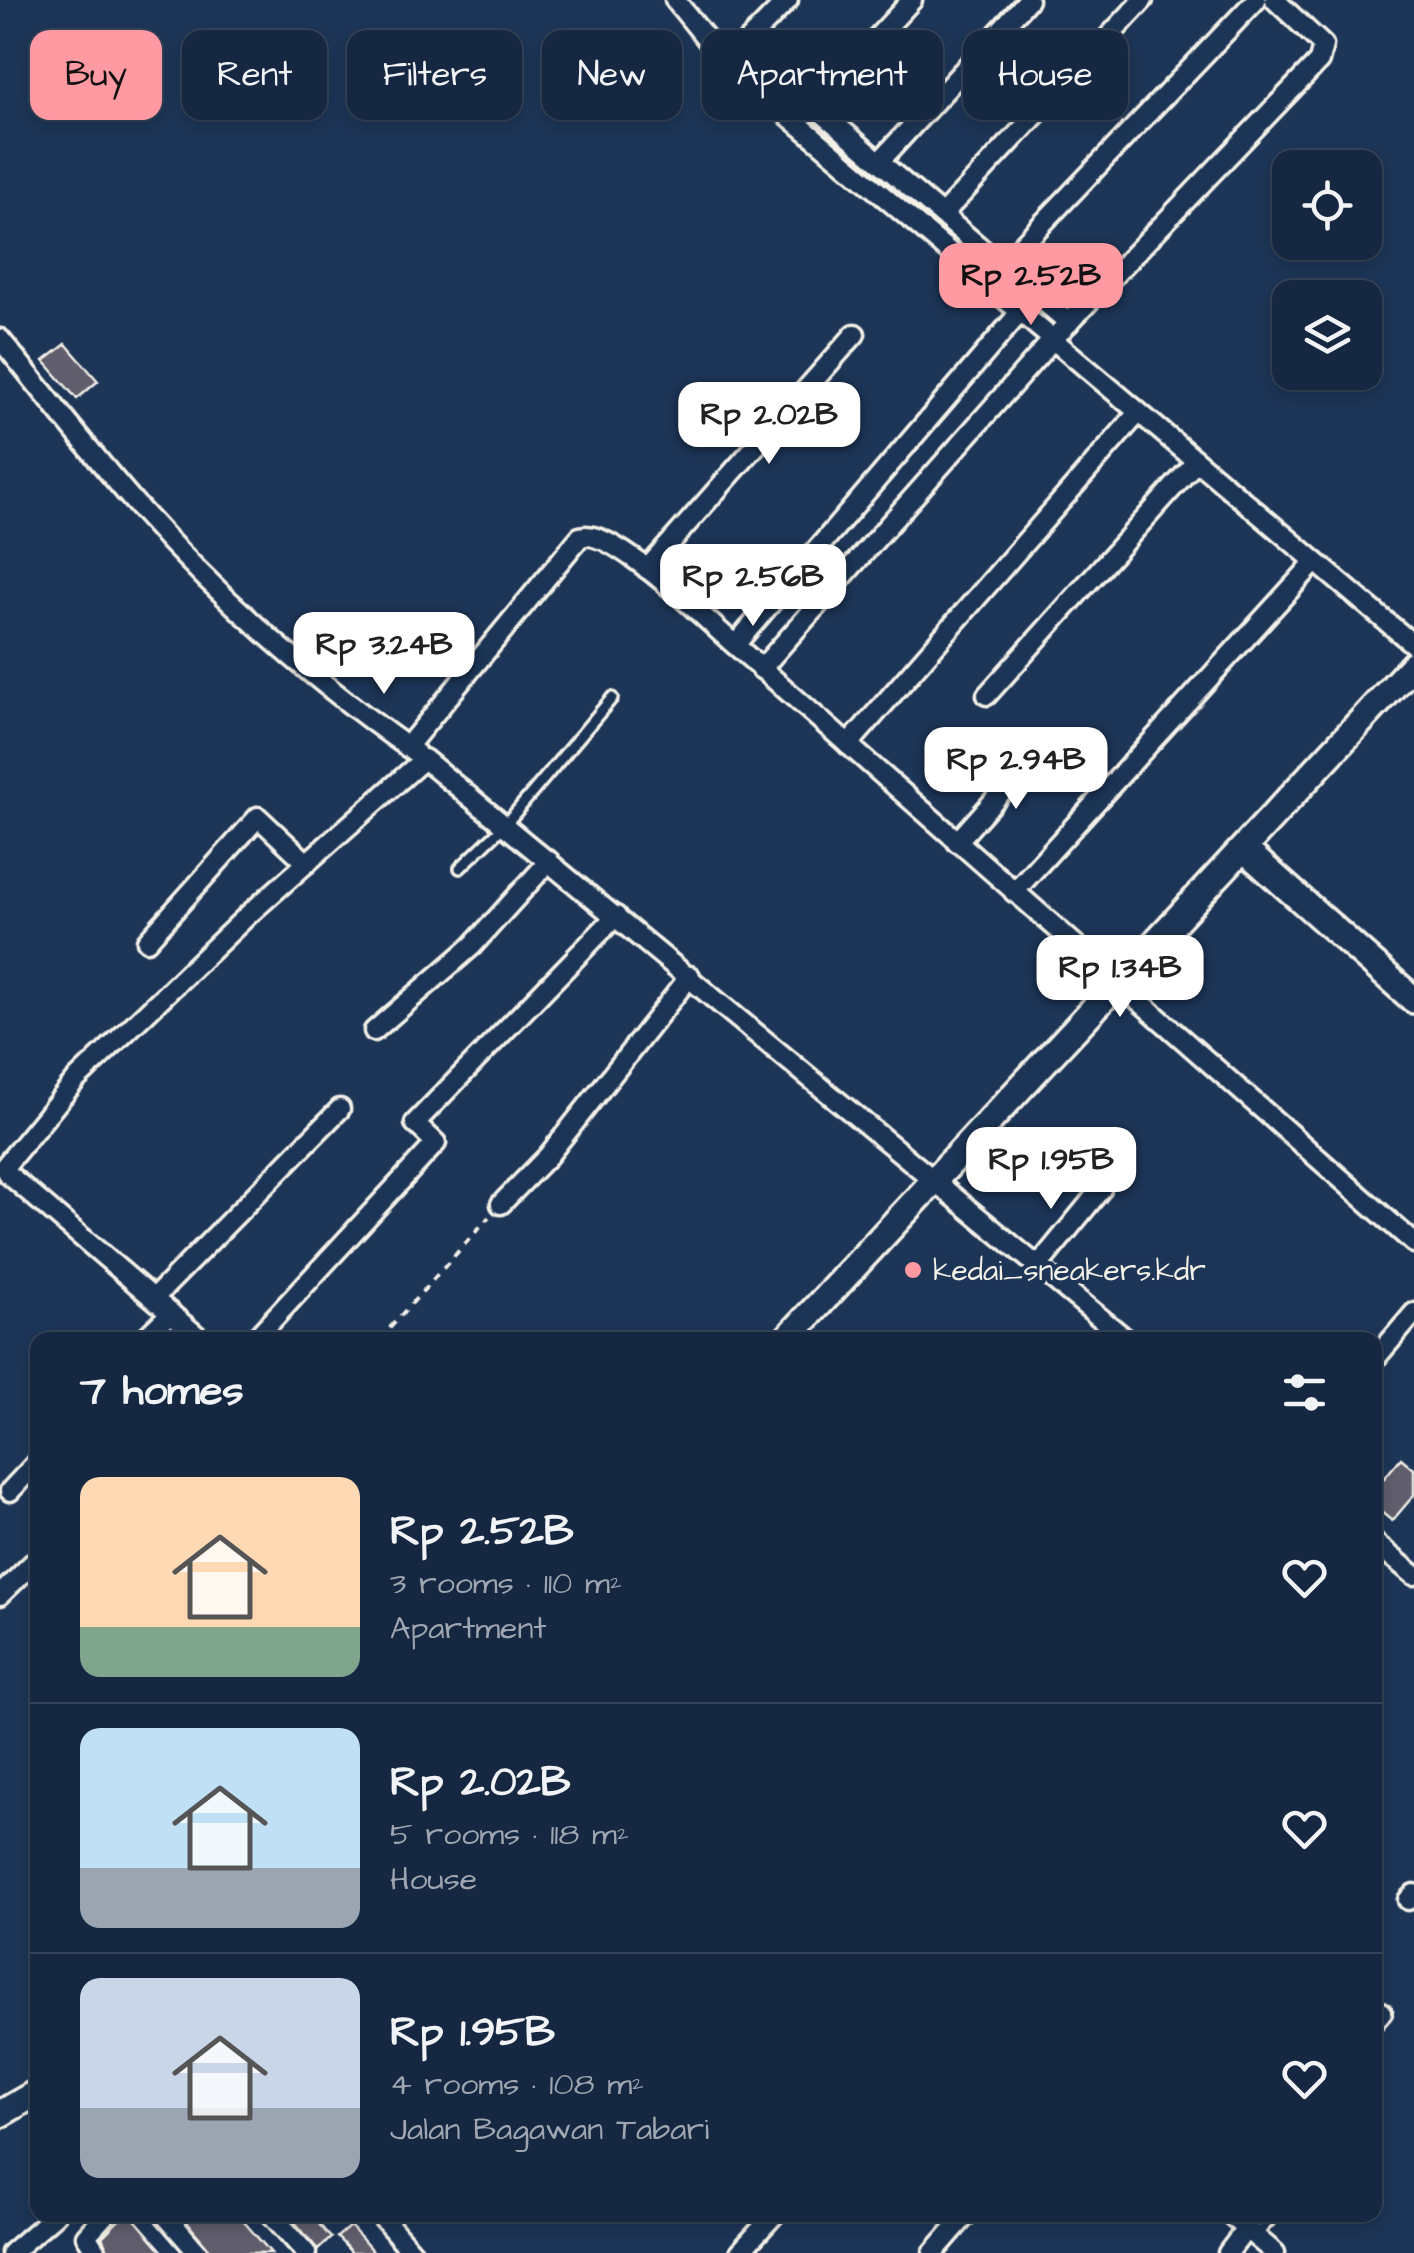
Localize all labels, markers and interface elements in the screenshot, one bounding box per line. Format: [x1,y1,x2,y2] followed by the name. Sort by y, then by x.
[30,30,162,120] chip: Buy
[182,30,327,120] chip: Rent
[347,30,522,120] chip: Filters
[542,30,682,120] chip: New
[702,30,943,120] chip: Apartment
[963,30,1128,120] chip: House
[1272,150,1382,390] map controls
[1272,150,1382,260] button: locate
[928,243,1134,328] pin: Rp 2.52B
[961,253,1101,298] text: Rp 2.52B
[1272,280,1382,390] button: layers
[666,382,872,467] pin: Rp 2.02B
[700,392,838,437] text: Rp 2.02B
[650,544,856,629] pin: Rp 2.56B
[682,554,824,599] text: Rp 2.56B
[281,612,487,697] pin: Rp 3.24B
[315,622,453,667] text: Rp 3.24B
[913,727,1119,812] pin: Rp 2.94B
[947,737,1086,782] text: Rp 2.94B
[1017,935,1223,1020] pin: Rp 1.34B
[1059,945,1181,990] text: Rp 1.34B
[948,1127,1154,1212] pin: Rp 1.95B
[988,1137,1114,1182] text: Rp 1.95B
[933,1250,1206,1292] place label: kedai_sneakers.kdr
[902,1259,924,1281] marker: kedai_sneakers.kdr
[80,1363,244,1421] text: 7 homes
[1277,1365,1332,1420] icon: filters
[390,1503,574,1561] text: Rp 2.52B
[160,1517,280,1637] icon: home
[1277,1550,1332,1605] icon: heart
[390,1561,622,1606] text: 3 rooms · 110 m²
[390,1606,546,1651] text: Apartment
[390,1754,570,1812] text: Rp 2.02B
[160,1768,280,1888] icon: home
[1277,1801,1332,1856] icon: heart
[390,1812,629,1857] text: 5 rooms · 118 m²
[390,1857,477,1902] text: House
[390,2004,555,2062] text: Rp 1.95B
[160,2018,280,2138] icon: home
[1277,2051,1332,2106] icon: heart
[390,2062,644,2107] text: 4 rooms · 108 m²
[390,2107,709,2152] text: Jalan Bagawan Tabari

